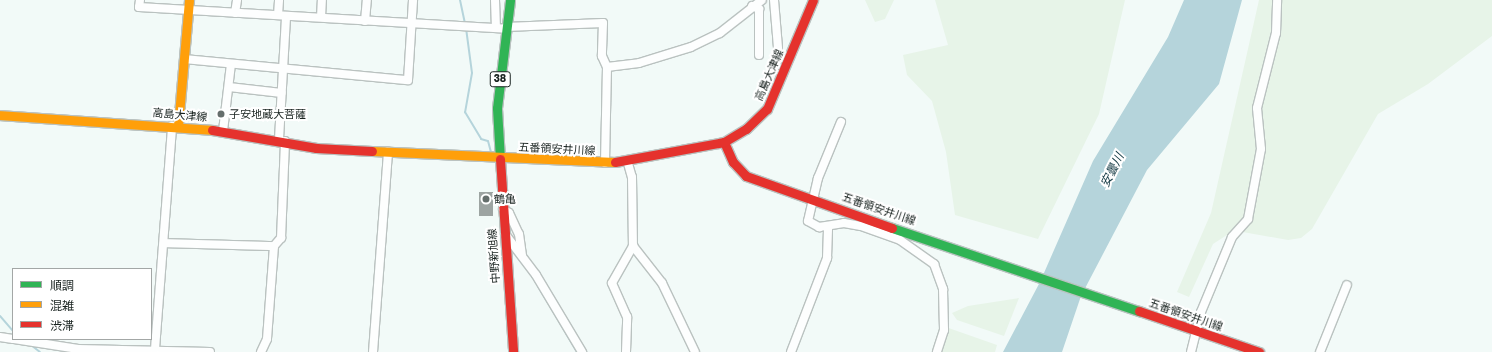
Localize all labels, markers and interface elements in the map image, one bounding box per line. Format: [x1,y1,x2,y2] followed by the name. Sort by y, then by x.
[752,47,786,103] street label: 高島大津線
[489,71,511,87] road number: 38
[152,106,208,124] street label: 高島大津線
[229,107,306,121] place label: 子安地蔵大菩薩
[216,109,226,119] marker: 子安地蔵大菩薩
[518,140,596,158] street label: 五番領安井川線
[1097,151,1127,189] water label: 安曇川
[840,190,918,228] street label: 五番領安井川線
[494,192,516,206] place label: 鶴亀
[481,194,491,204] marker: 鶴亀
[485,228,503,284] street label: 中野新旭線
[12,268,152,340] legend
[50,278,74,293] text: 順調
[1147,296,1225,334] street label: 五番領安井川線
[50,298,74,313] text: 混雑
[50,318,74,333] text: 渋滞

